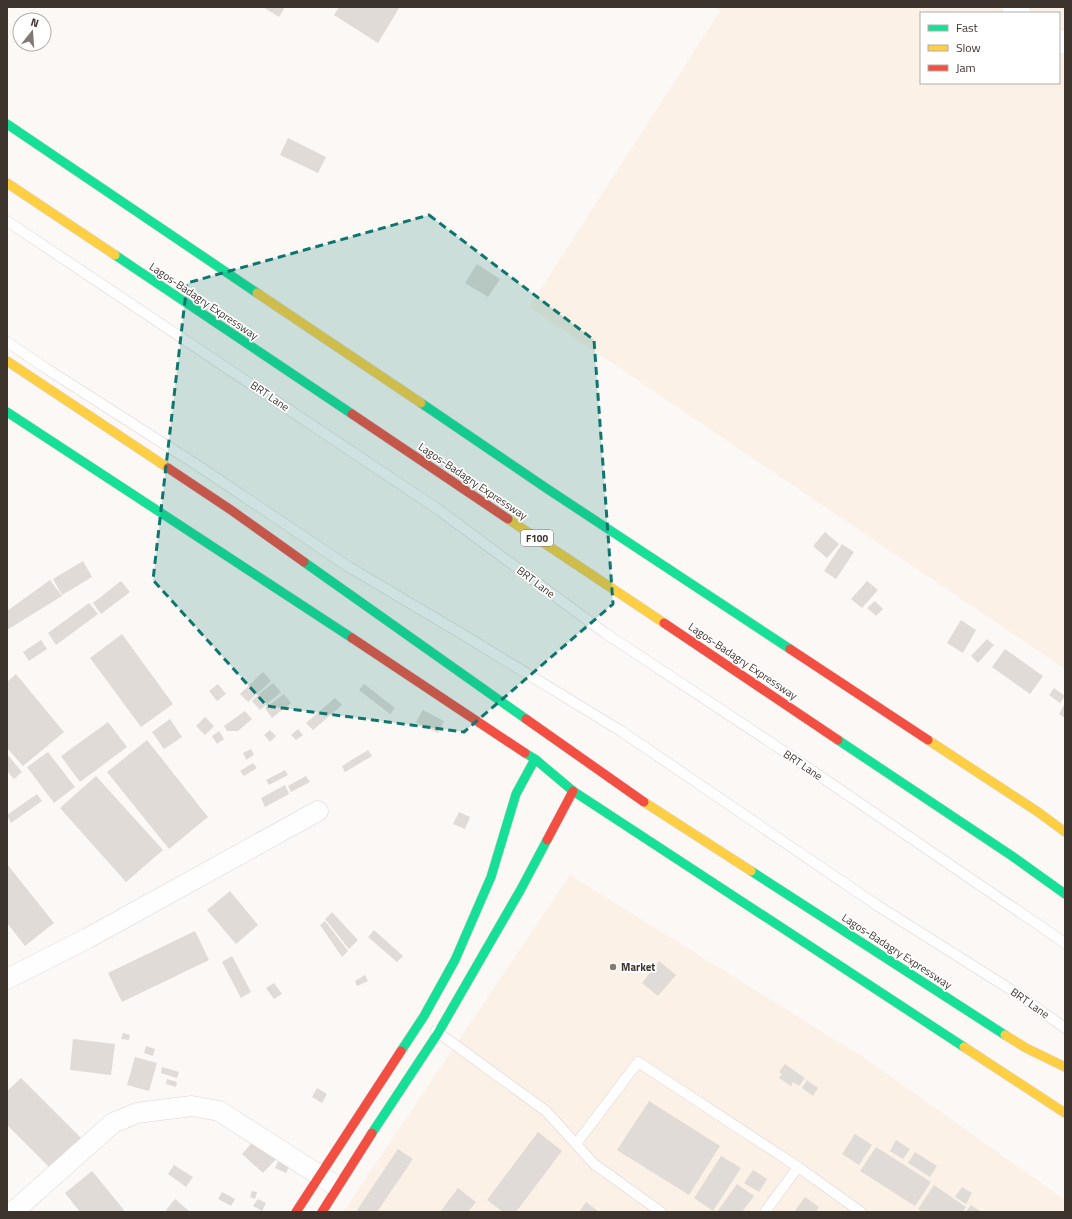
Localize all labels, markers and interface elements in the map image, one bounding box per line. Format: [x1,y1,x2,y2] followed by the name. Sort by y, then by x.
[12,12,52,52] north arrow
[920,12,1060,84] legend
[29,14,41,31] text: N
[956,18,979,37] text: Fast
[956,38,981,57] text: Slow
[956,58,976,77] text: Jam
[146,259,262,344] street label: Lagos-Badagry Expressway
[247,377,293,415] street label: BRT Lane
[415,439,531,524] street label: Lagos-Badagry Expressway
[521,530,553,546] road number: F100
[514,562,559,602] street label: BRT Lane
[685,619,801,704] street label: Lagos-Badagry Expressway
[780,746,826,784] street label: BRT Lane
[839,909,956,993] street label: Lagos-Badagry Expressway
[621,959,655,975] place label: Market
[608,962,618,972] marker: Market
[1007,984,1053,1022] street label: BRT Lane

